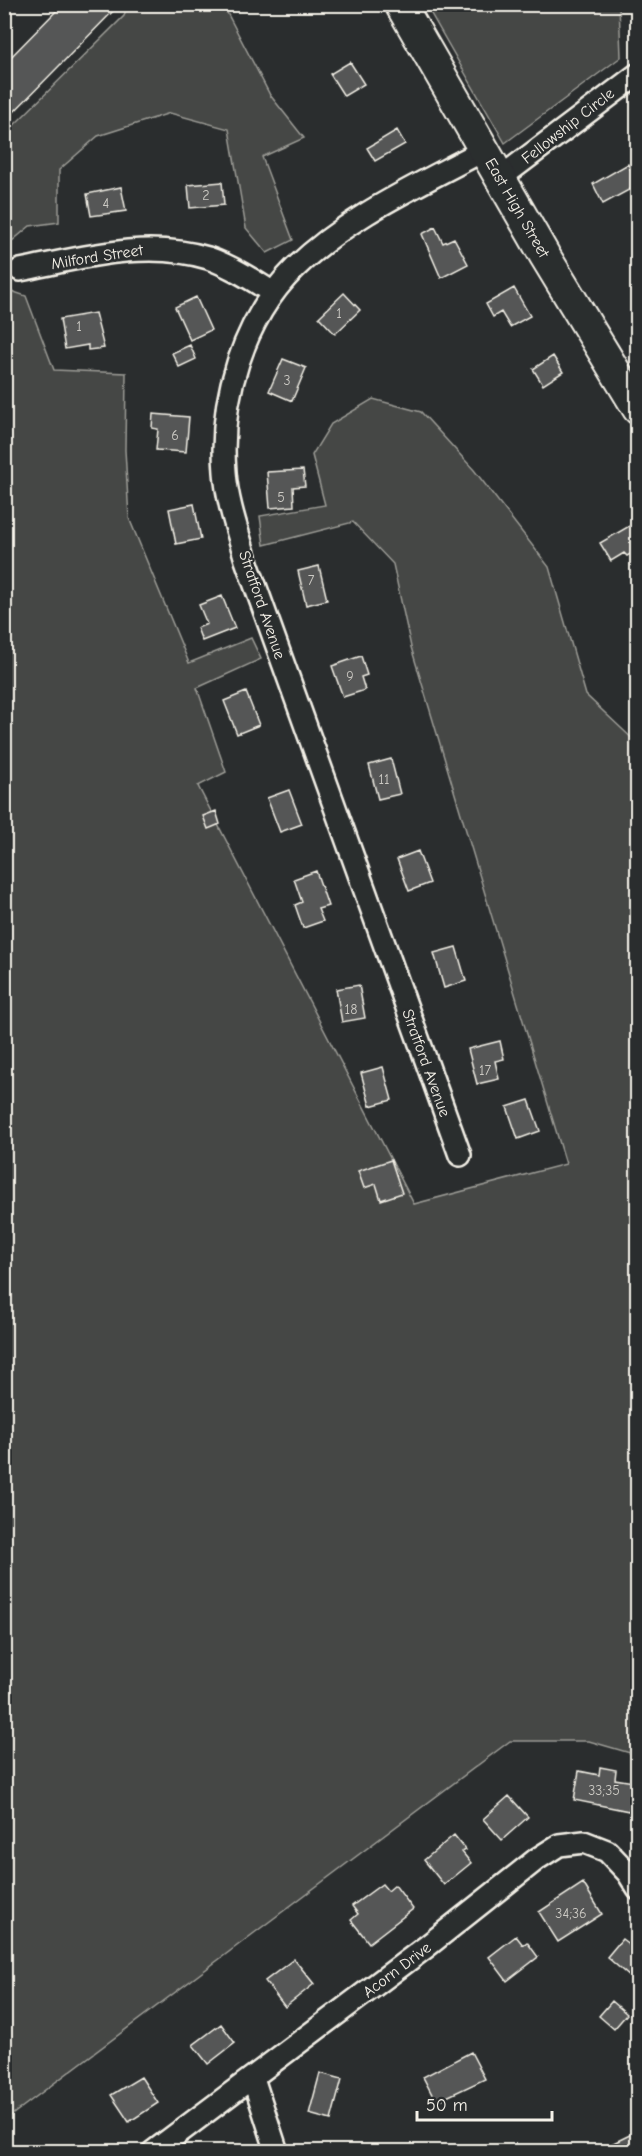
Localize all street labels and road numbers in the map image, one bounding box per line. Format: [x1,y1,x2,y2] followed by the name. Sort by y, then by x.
[518,84,618,168] street label: Fellowship Circle
[481,155,553,261] street label: East High Street
[50,241,145,273] street label: Milford Street
[235,548,289,662] street label: Stratford Avenue
[398,1007,454,1119] street label: Stratford Avenue
[359,1939,435,2001] street label: Acorn Drive

